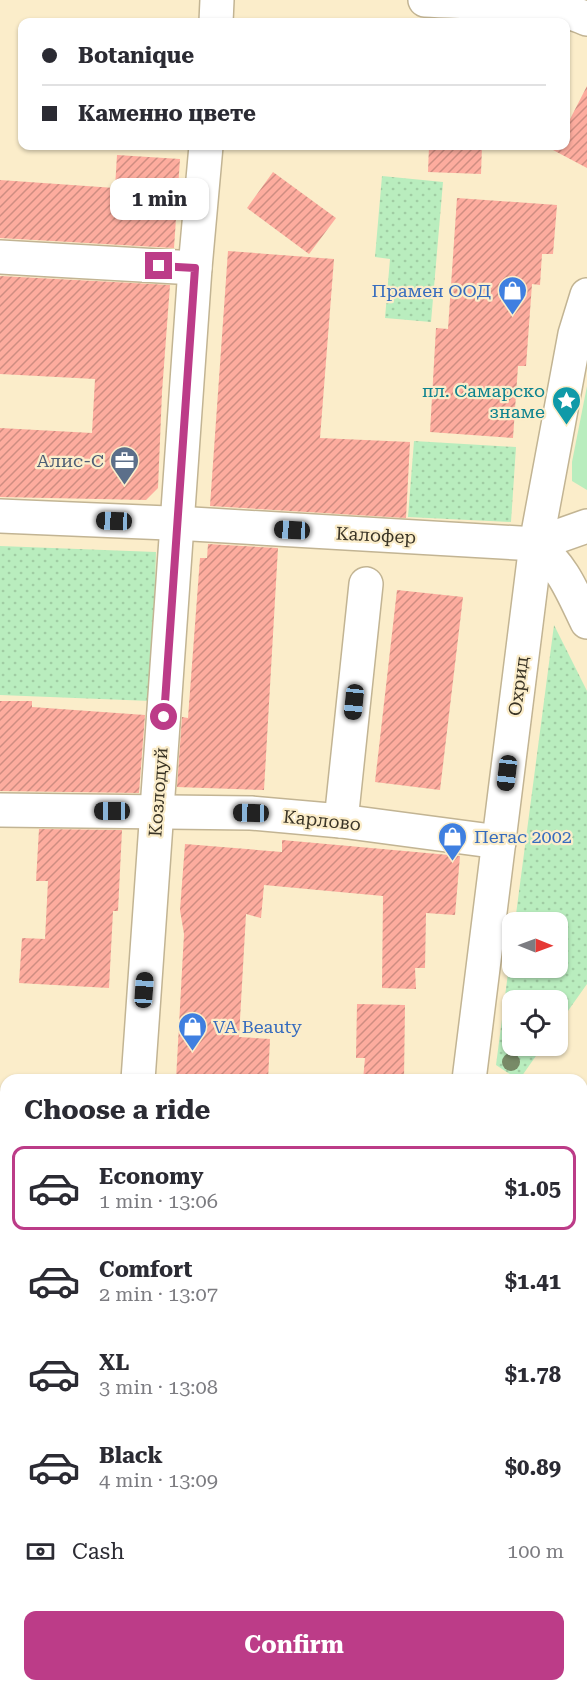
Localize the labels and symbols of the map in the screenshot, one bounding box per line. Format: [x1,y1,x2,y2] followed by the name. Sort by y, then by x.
[110,179,208,221] callout: 1 min
[145,252,172,279] route end
[496,274,528,316] shop icon: Прамен ООД
[371,280,491,301] place label: Прамен ООД
[422,380,545,422] place label: пл. Самарско знаме
[550,384,582,426] place icon: пл. Самарско знаме
[109,444,141,486] office icon: Алис-С
[37,450,104,471] place label: Алис-С
[96,511,132,531] car
[274,520,310,540] car
[335,522,417,548] street label: Калофер
[504,655,532,717] street label: Охрид
[343,683,365,721] car
[150,703,177,730] route start
[144,747,172,837] street label: Козлодуй
[496,754,518,792] car
[94,802,130,820] car
[233,804,269,822] car
[282,805,362,835] street label: Карлово
[437,820,469,862] shop icon: Пегас 2002
[474,826,572,847] place label: Пегас 2002
[502,912,568,978] north arrow
[134,971,154,1009] car
[176,1010,208,1052] shop icon: VA Beauty
[213,1016,302,1037] place label: VA Beauty

